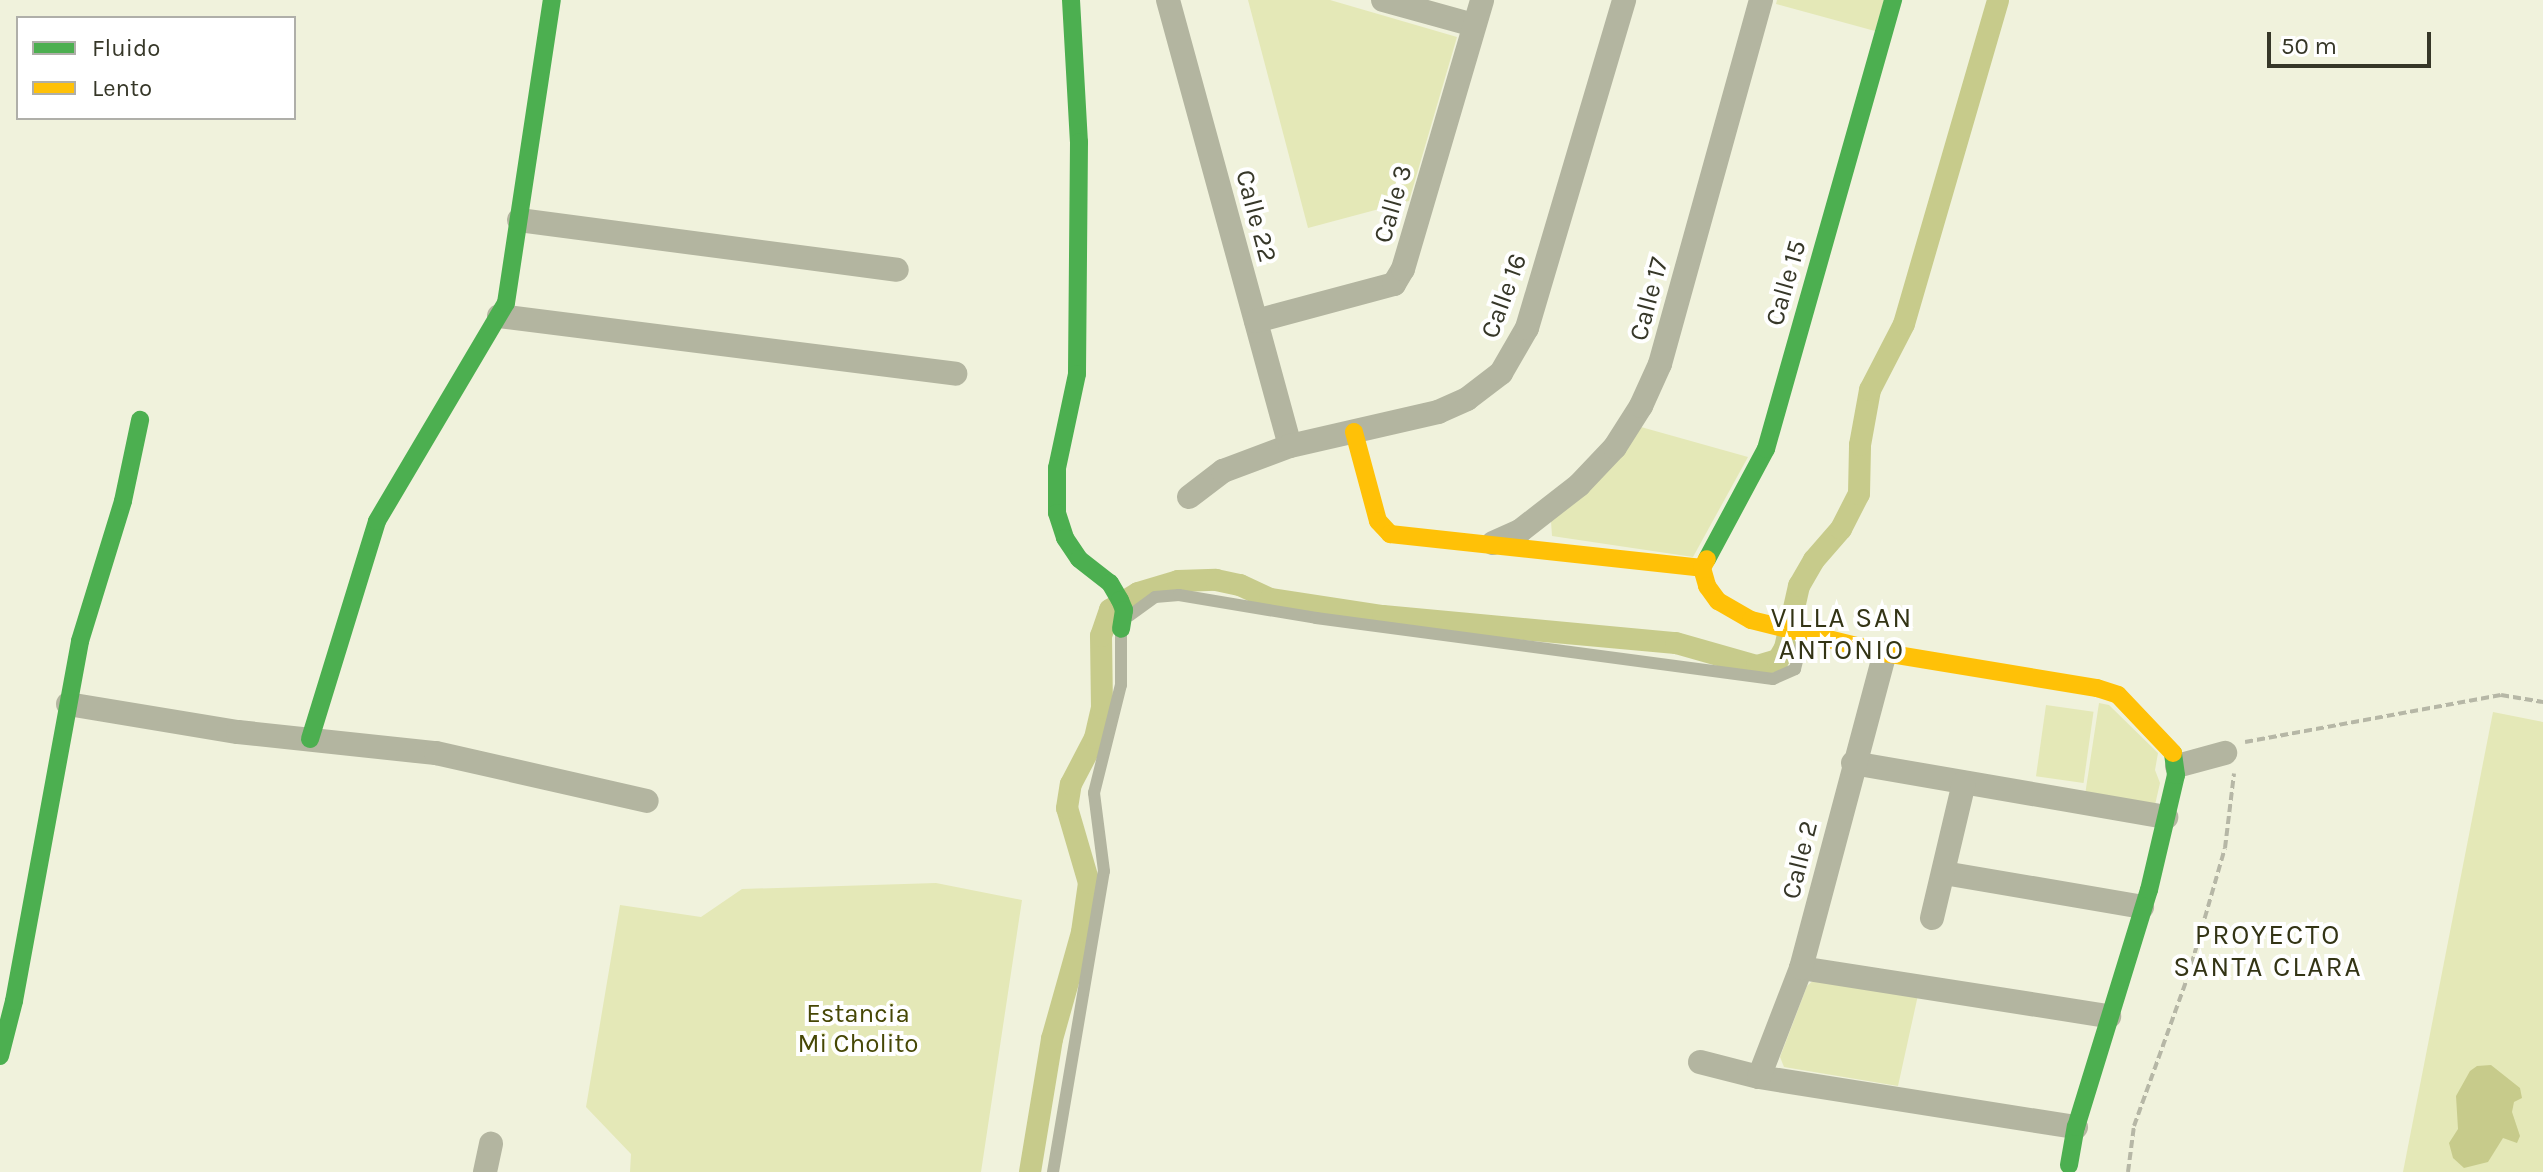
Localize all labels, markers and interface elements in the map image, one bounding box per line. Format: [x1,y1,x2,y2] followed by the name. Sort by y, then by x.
[16,16,296,120] legend
[2271,16,2435,66] scale bar
[2281,32,2337,60] text: 50 m
[92,34,160,62] text: Fluido
[92,74,152,102] text: Lento
[1367,161,1419,247] street label: Calle 3
[1229,166,1283,266] street label: Calle 22
[1759,237,1813,329] street label: Calle 15
[1474,249,1534,343] street label: Calle 16
[1623,254,1675,344] street label: Calle 17
[1771,601,1913,667] district label: VILLA SAN ANTONIO
[1775,818,1825,902] street label: Calle 2
[2173,918,2363,984] district label: PROYECTO SANTA CLARA
[798,998,918,1060] park label: Estancia Mi Cholito

